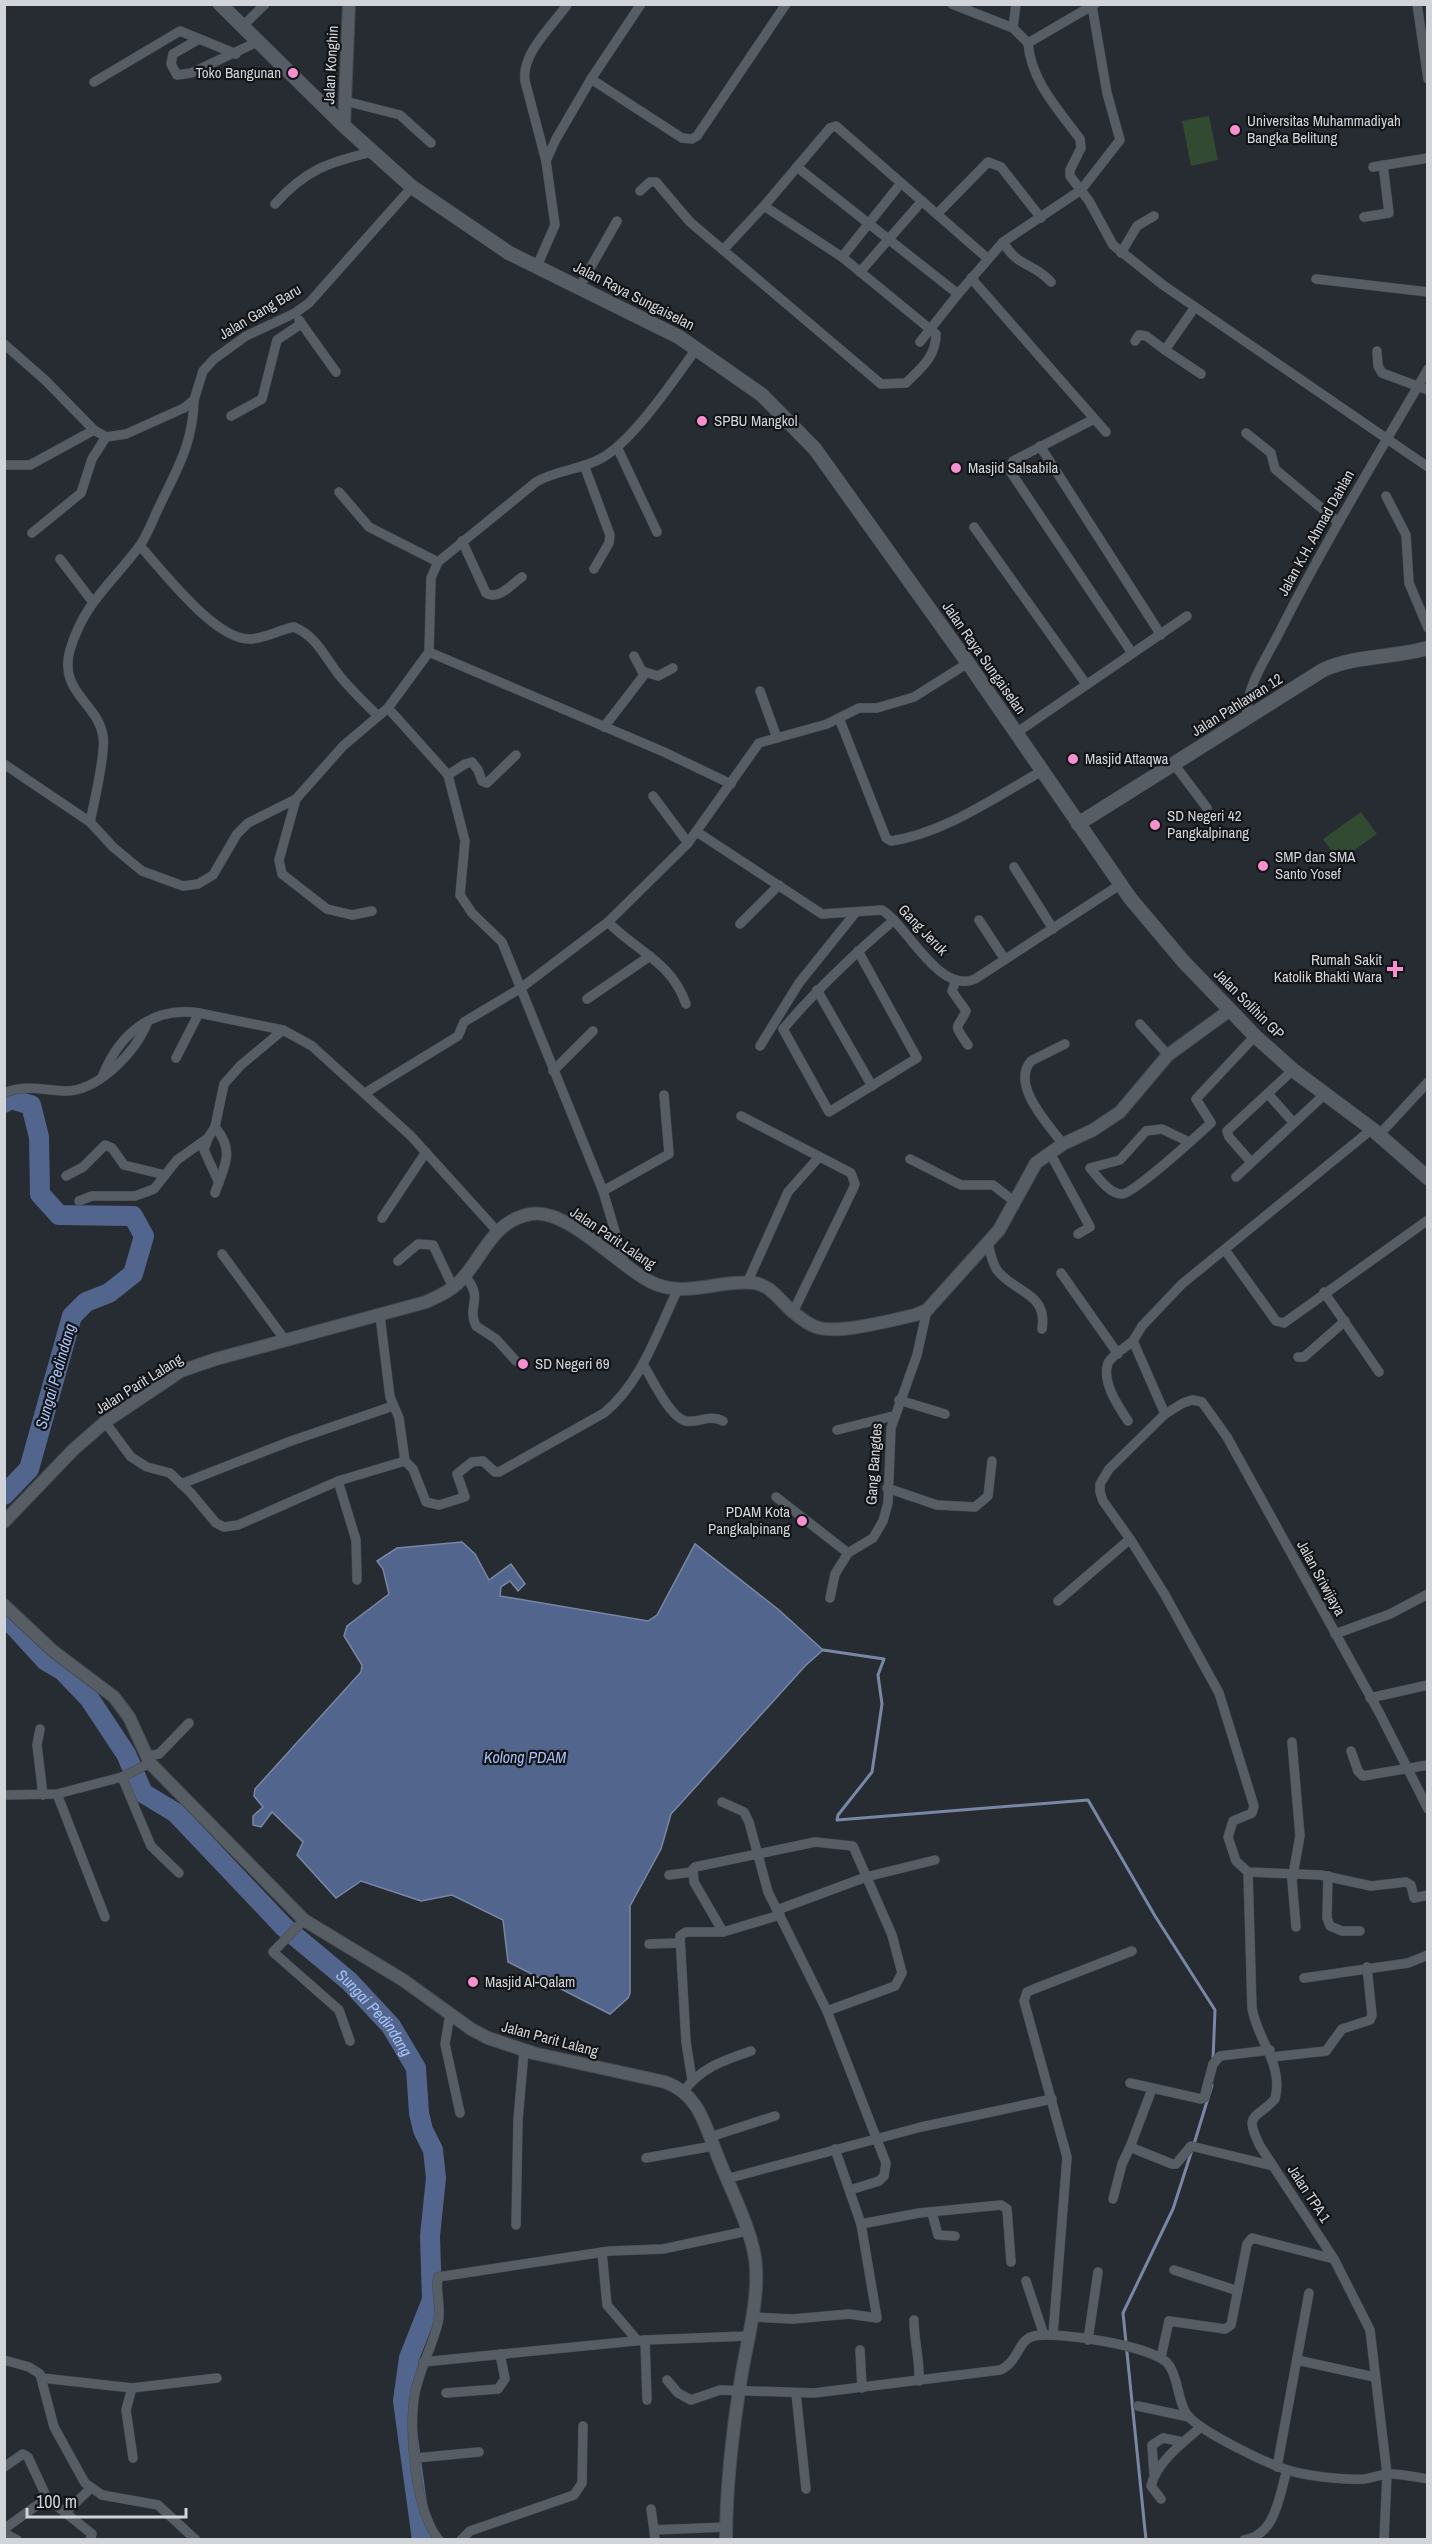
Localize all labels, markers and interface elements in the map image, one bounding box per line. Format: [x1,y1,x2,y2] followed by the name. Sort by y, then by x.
[318,25,343,105] street label: Jalan Konghin
[196,62,281,83] place label: Toko Bangunan
[286,66,300,80] marker: Toko Bangunan
[1247,110,1401,148] place label: Universitas Muhammadiyah Bangka Belitung
[1228,123,1242,137] marker: Universitas Muhammadiyah Bangka Belitung
[570,256,698,335] street label: Jalan Raya Sungaiselan
[215,279,305,344] street label: Jalan Gang Baru
[714,410,797,431] place label: SPBU Mangkol
[695,414,709,428] marker: SPBU Mangkol
[968,457,1058,478] place label: Masjid Salsabila
[949,461,963,475] marker: Masjid Salsabila
[1272,466,1359,599] street label: Jalan K.H. Ahmad Dahlan
[938,597,1031,718] street label: Jalan Raya Sungaiselan
[1187,668,1287,741] street label: Jalan Pahlawan 12
[1085,748,1169,769] place label: Masjid Attaqwa
[1066,752,1080,766] marker: Masjid Attaqwa
[1167,805,1249,843] place label: SD Negeri 42 Pangkalpinang
[1148,818,1162,832] marker: SD Negeri 42 Pangkalpinang
[1275,846,1356,884] place label: SMP dan SMA Santo Yosef
[1256,859,1270,873] marker: SMP dan SMA Santo Yosef
[894,899,954,960] street label: Gang Jeruk
[1274,949,1383,987] place label: Rumah Sakit Katolik Bhakti Wara
[1386,960,1404,978] marker: Rumah Sakit Katolik Bhakti Wara
[1209,964,1289,1044] street label: Jalan Solihin GP
[566,1201,660,1274] street label: Jalan Parit Lalang
[29,1321,81,1431] water label: Sungai Pedindang
[91,1348,186,1419] street label: Jalan Parit Lalang
[535,1353,610,1374] place label: SD Negeri 69
[516,1357,530,1371] marker: SD Negeri 69
[860,1422,887,1506] street label: Gang Bangdes
[708,1501,790,1539] place label: PDAM Kota Pangkalpinang
[795,1514,809,1528] marker: PDAM Kota Pangkalpinang
[1292,1536,1351,1619] street label: Jalan Sriwijaya
[484,1746,566,1768] water label: Kolong PDAM
[331,1964,418,2060] water label: Sungai Pedindang
[485,1971,575,1992] place label: Masjid Al-Qalam
[466,1975,480,1989] marker: Masjid Al-Qalam
[500,2016,601,2062] street label: Jalan Parit Lalang
[1283,2161,1336,2227] street label: Jalan TPA 1
[27,2481,186,2519] scale bar
[36,2489,77,2514] text: 100 m

